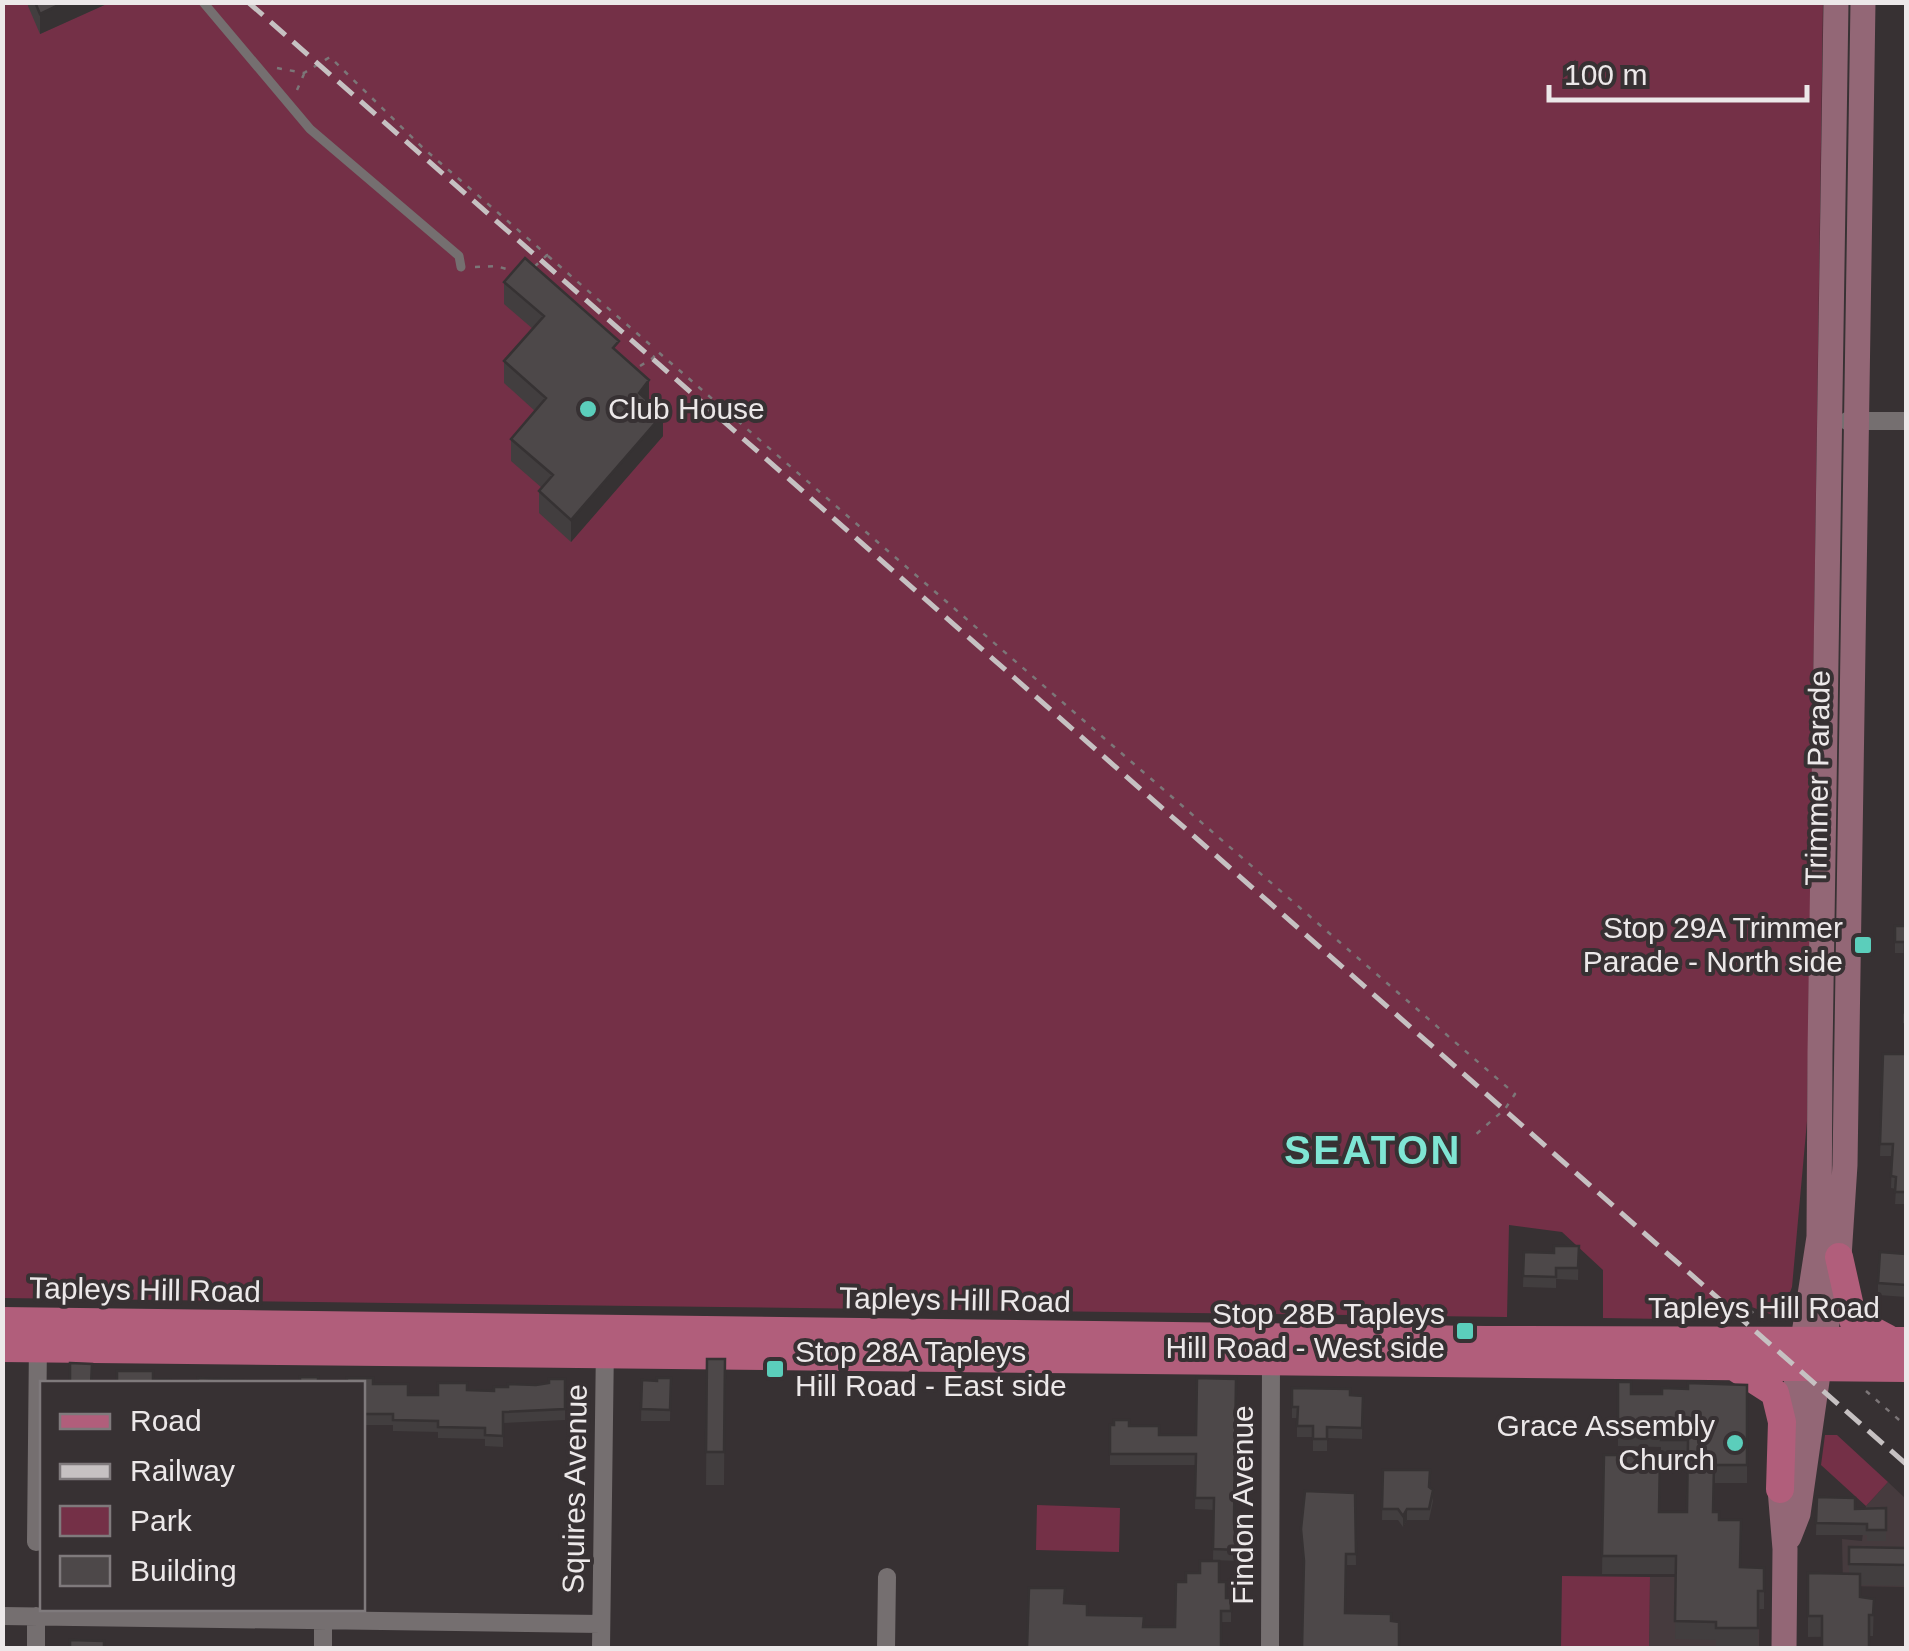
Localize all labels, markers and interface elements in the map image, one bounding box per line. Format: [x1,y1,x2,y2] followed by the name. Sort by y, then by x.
[1549,40,1806,102] scale bar
[1564,58,1647,91] text: 100 m
[608,392,765,425] place label: Club House
[577,398,599,420] marker: Club House
[1799,670,1836,886] street label: Trimmer Parade
[1583,911,1843,978] place label: Stop 29A Trimmer Parade - North side
[1852,934,1874,956] marker: Stop 29A Trimmer Parade - North side
[1284,1128,1462,1172] district label: SEATON
[29,1271,261,1308] street label: Tapleys Hill Road
[839,1281,1071,1318] street label: Tapleys Hill Road
[1648,1291,1880,1324] street label: Tapleys Hill Road
[1165,1297,1445,1364] place label: Stop 28B Tapleys Hill Road - West side
[1454,1320,1476,1342] marker: Stop 28B Tapleys Hill Road - West side
[795,1335,1067,1402] place label: Stop 28A Tapleys Hill Road - East side
[764,1358,786,1380] marker: Stop 28A Tapleys Hill Road - East side
[40,1381,365,1611] legend
[556,1384,593,1594] street label: Squires Avenue
[130,1404,202,1437] text: Road
[1226,1405,1259,1605] street label: Findon Avenue
[1497,1409,1715,1476] place label: Grace Assembly Church
[1724,1432,1746,1454] marker: Grace Assembly Church
[130,1454,235,1487] text: Railway
[130,1504,193,1537] text: Park
[130,1554,237,1587] text: Building

